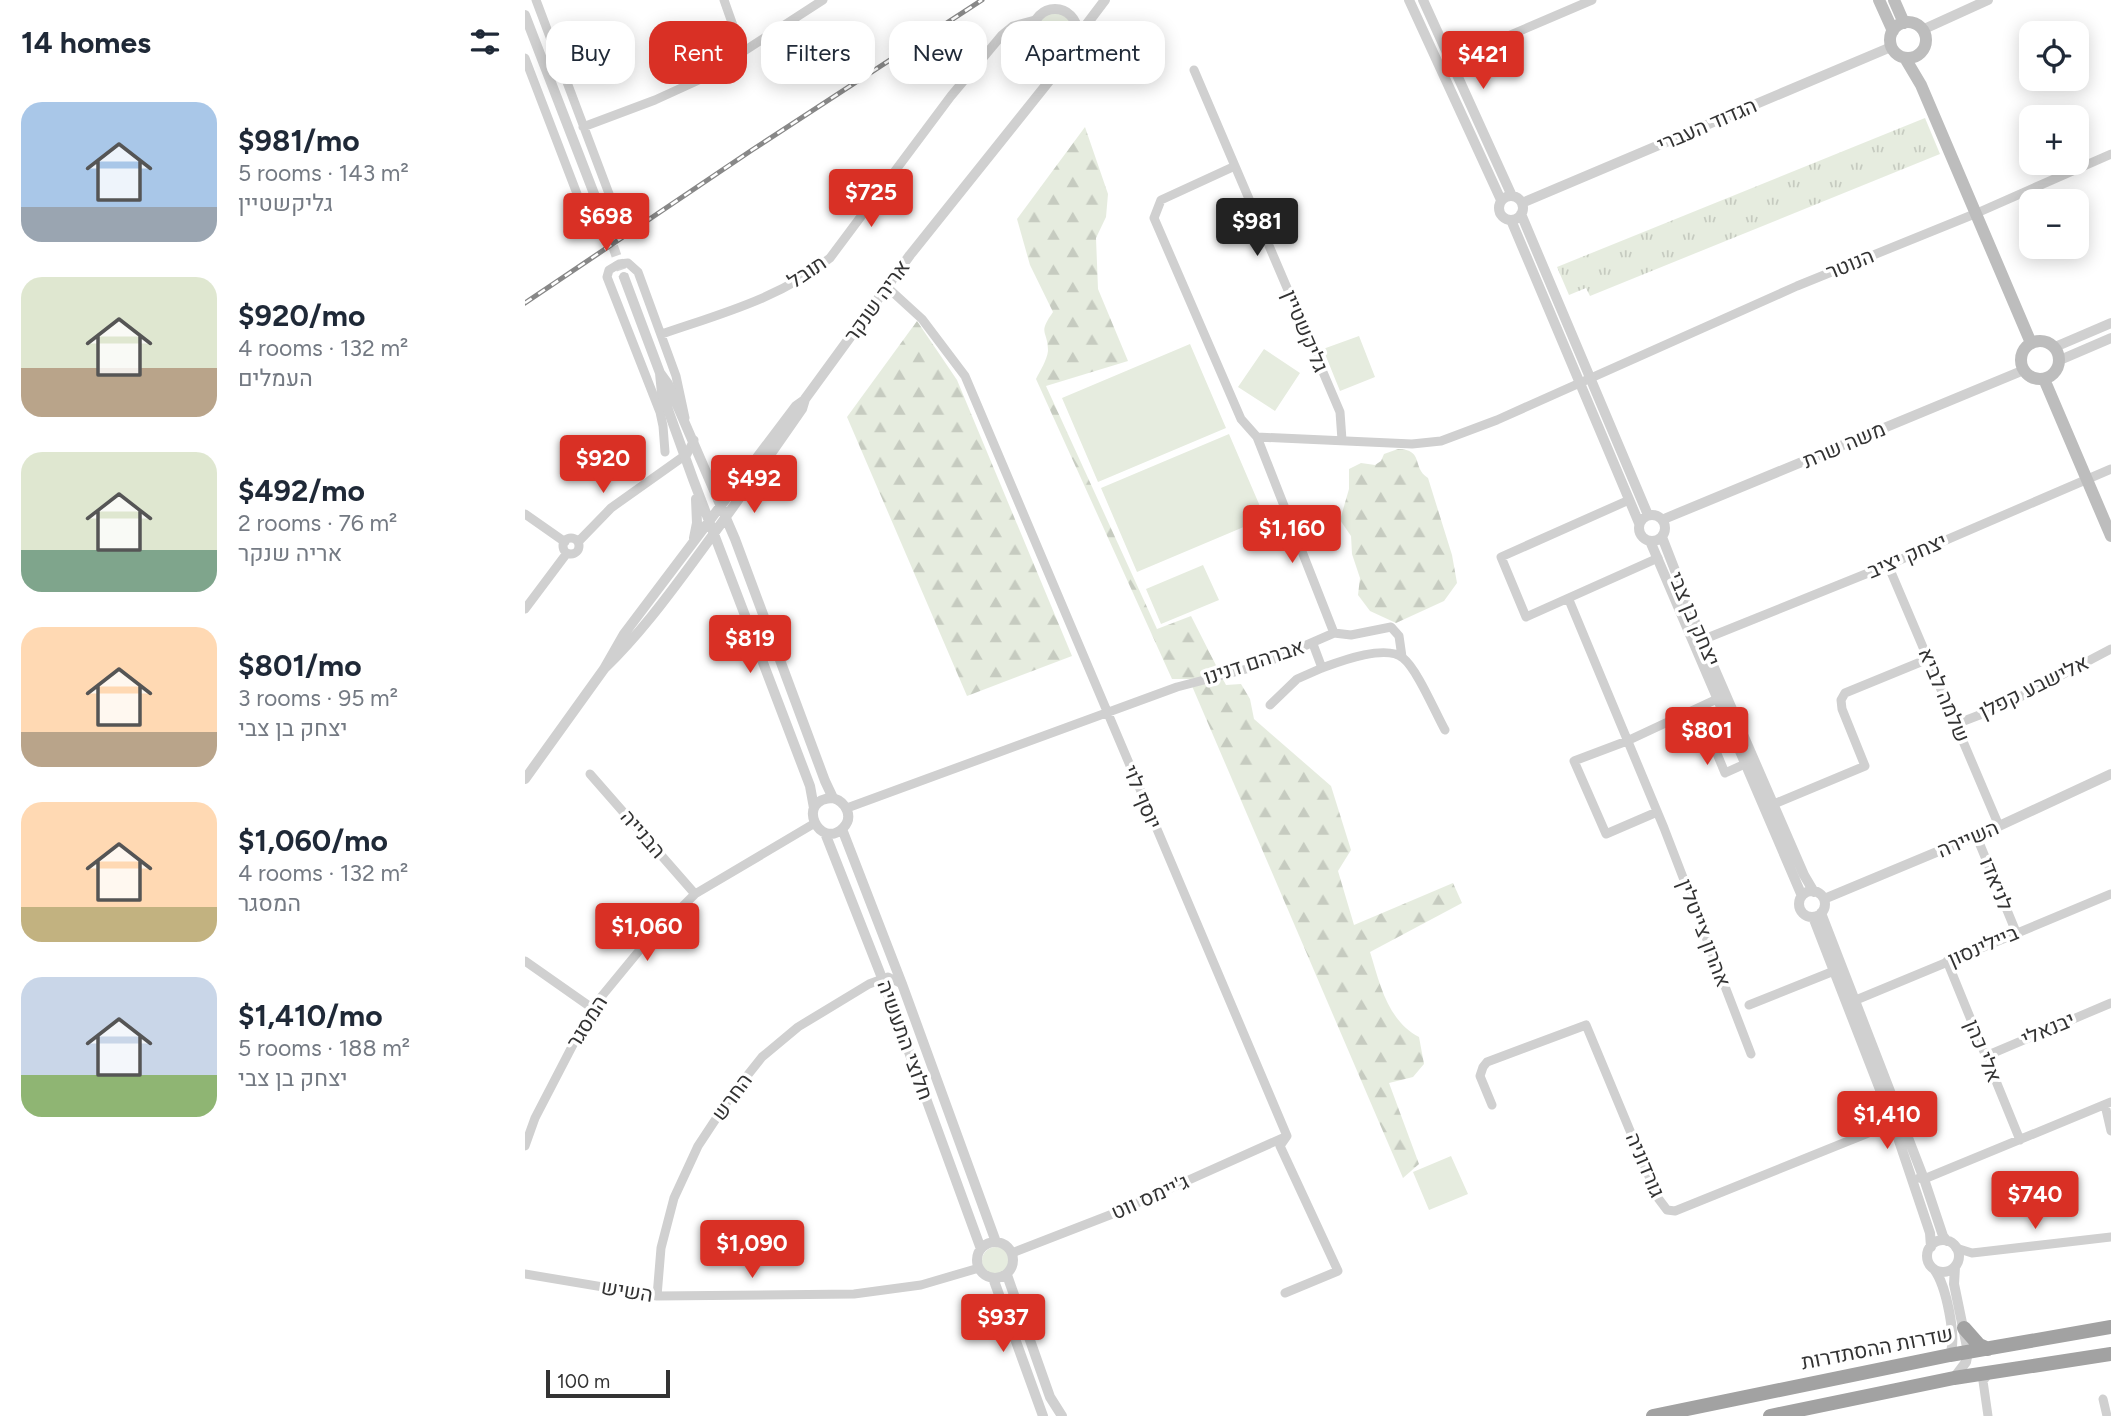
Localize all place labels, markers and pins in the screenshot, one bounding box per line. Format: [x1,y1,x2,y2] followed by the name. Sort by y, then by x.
[1442,32,1524,91] pin: $421
[830,170,912,229] pin: $725
[565,194,647,253] pin: $698
[1216,198,1298,258] pin: $981
[562,435,644,495] pin: $920
[713,456,795,515] pin: $492
[1235,505,1349,565] pin: $1,160
[709,616,791,675] pin: $819
[1666,708,1748,767] pin: $801
[590,904,704,963] pin: $1,060
[1830,1092,1944,1151] pin: $1,410
[1994,1172,2076,1231] pin: $740
[695,1220,809,1280] pin: $1,090
[962,1294,1044,1354] pin: $937

